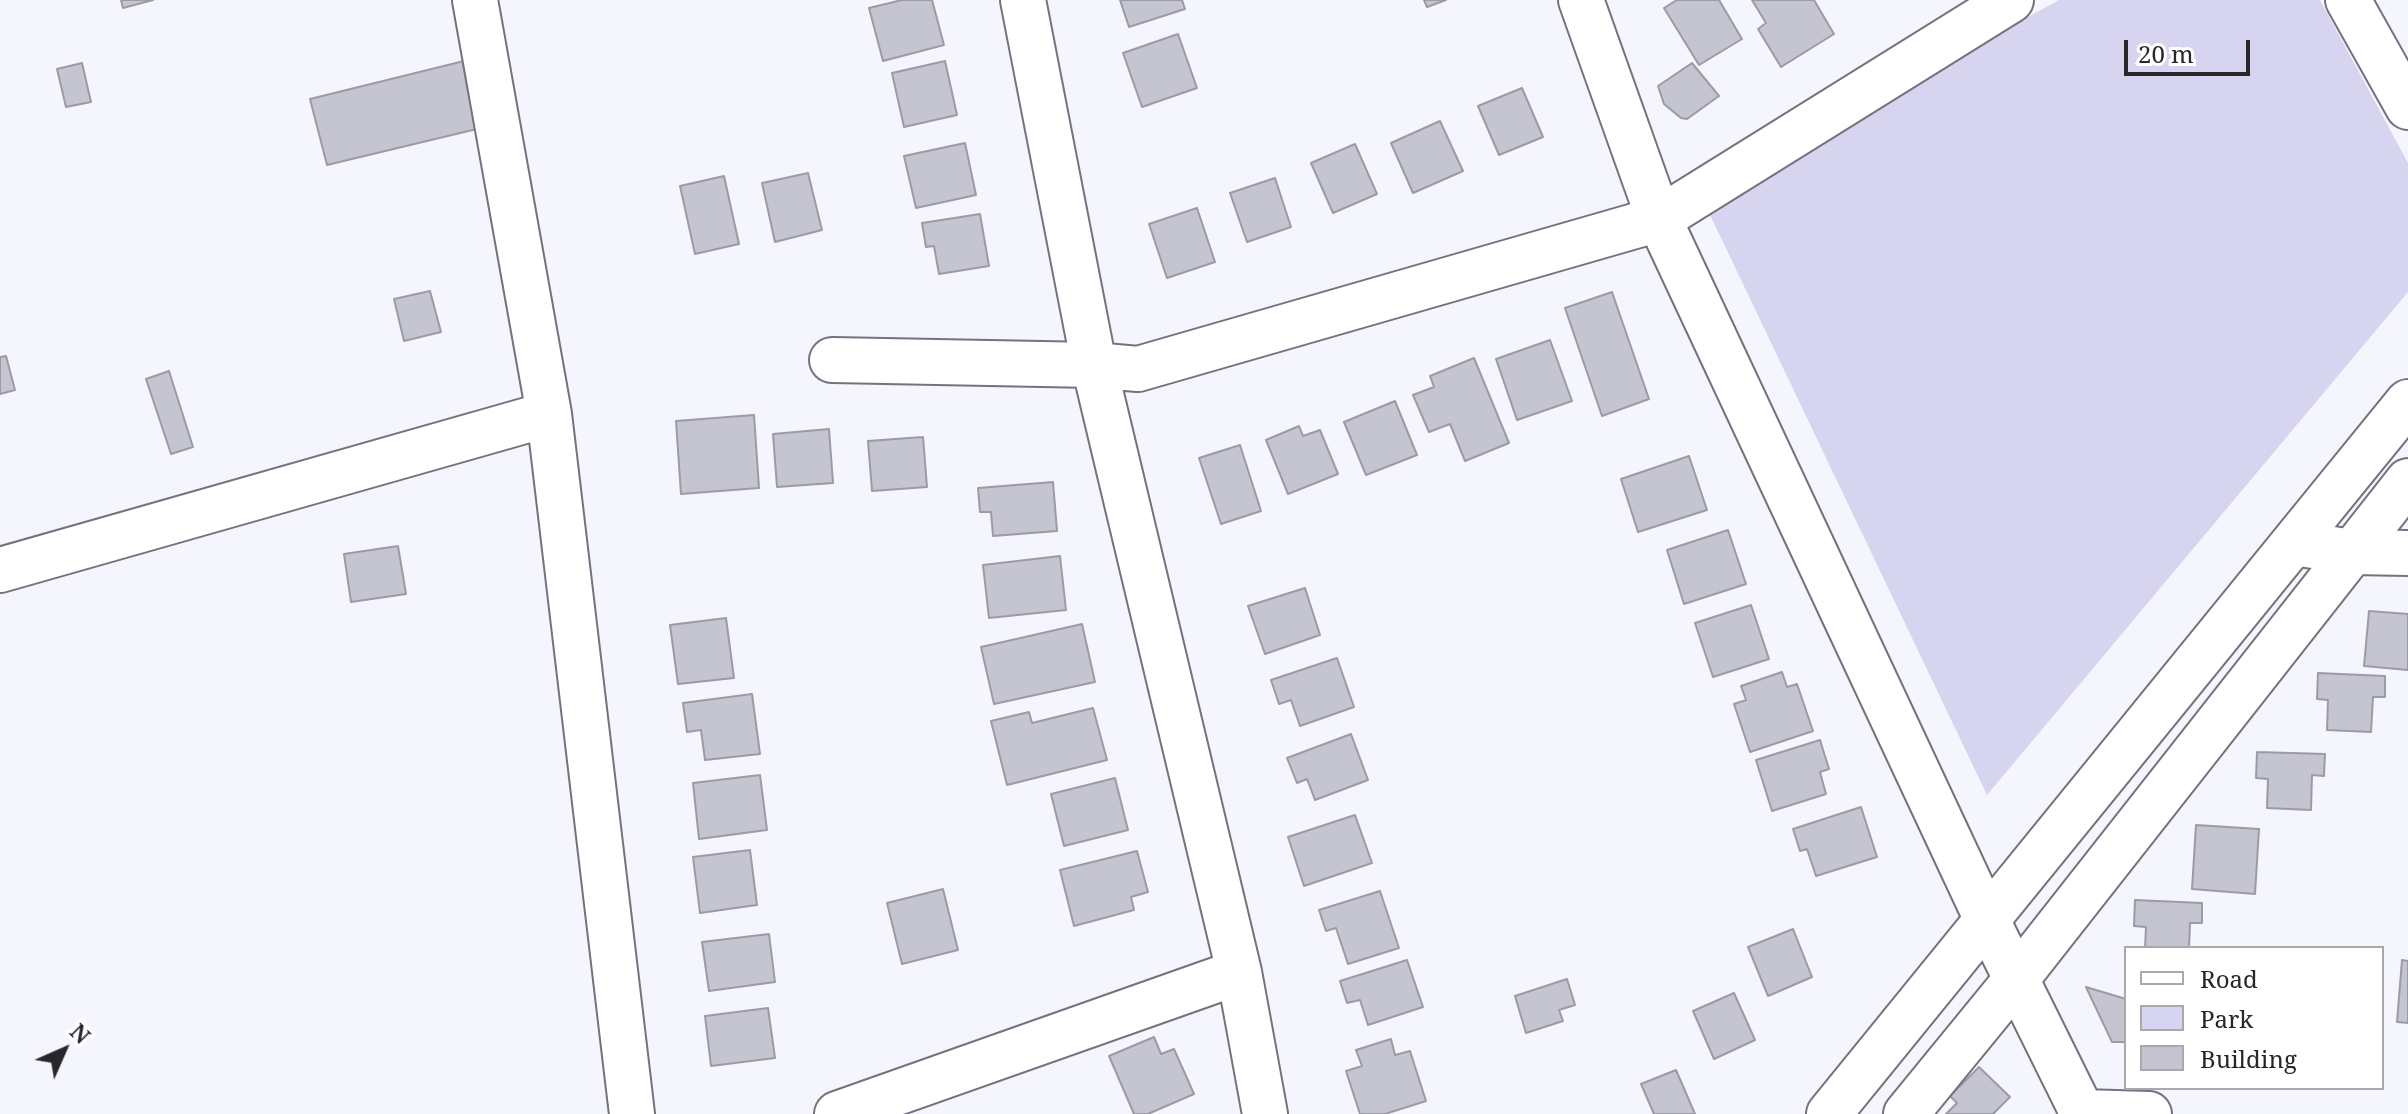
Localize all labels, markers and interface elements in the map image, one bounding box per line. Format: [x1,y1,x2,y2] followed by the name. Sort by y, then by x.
[2128,24,2254,74] scale bar
[2138,37,2194,70] text: 20 m
[2124,946,2384,1090] legend
[2200,962,2258,995] text: Road
[2200,1002,2253,1035] text: Park
[24,1010,104,1090] north arrow
[64,1016,98,1050] text: N
[2200,1042,2297,1075] text: Building

